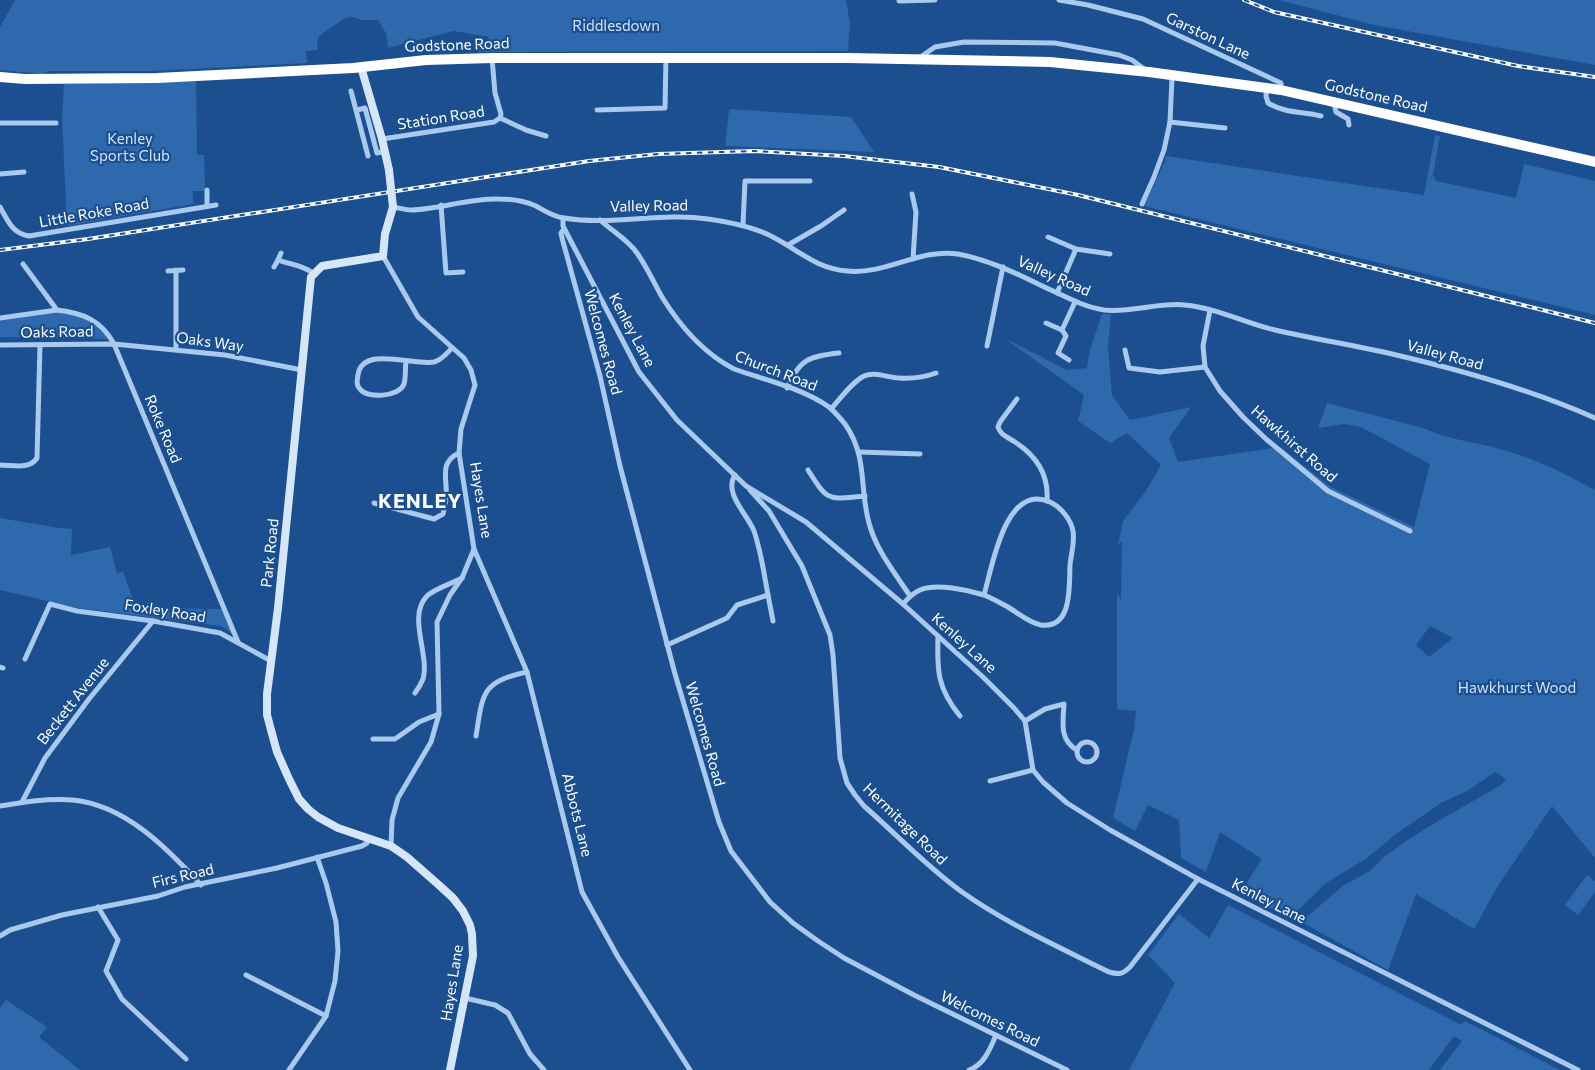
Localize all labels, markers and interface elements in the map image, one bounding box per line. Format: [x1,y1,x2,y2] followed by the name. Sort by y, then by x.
[1163,8,1253,62] street label: Garston Lane
[572,16,660,34] park label: Riddlesdown
[404,33,510,55] street label: Godstone Road
[1323,74,1429,116] street label: Godstone Road
[396,101,486,133] street label: Station Road
[90,129,170,164] park label: Kenley Sports Club
[37,193,150,231] street label: Little Roke Road
[610,195,688,215] street label: Valley Road
[1015,251,1094,299] street label: Valley Road
[581,287,627,396] street label: Welcomes Road
[606,289,660,370] street label: Kenley Lane
[20,321,94,341] street label: Oaks Road
[175,327,245,355] street label: Oaks Way
[1405,335,1485,373] street label: Valley Road
[733,346,820,394] street label: Church Road
[142,392,186,465] street label: Roke Road
[1248,401,1341,485] street label: Hawkhirst Road
[467,460,497,539] street label: Hayes Lane
[378,488,462,512] district label: KENLEY
[256,518,282,588] street label: Park Road
[123,595,207,625] street label: Foxley Road
[928,608,1001,676] street label: Kenley Lane
[33,653,112,748] street label: Beckett Avenue
[1458,678,1576,696] park label: Hawkhurst Wood
[682,679,730,788] street label: Welcomes Road
[559,771,597,859] street label: Abbots Lane
[860,779,951,868] street label: Hermitage Road
[150,859,215,891] street label: Firs Road
[1229,874,1310,927] street label: Kenley Lane
[436,943,466,1022] street label: Hayes Lane
[938,986,1043,1050] street label: Welcomes Road

